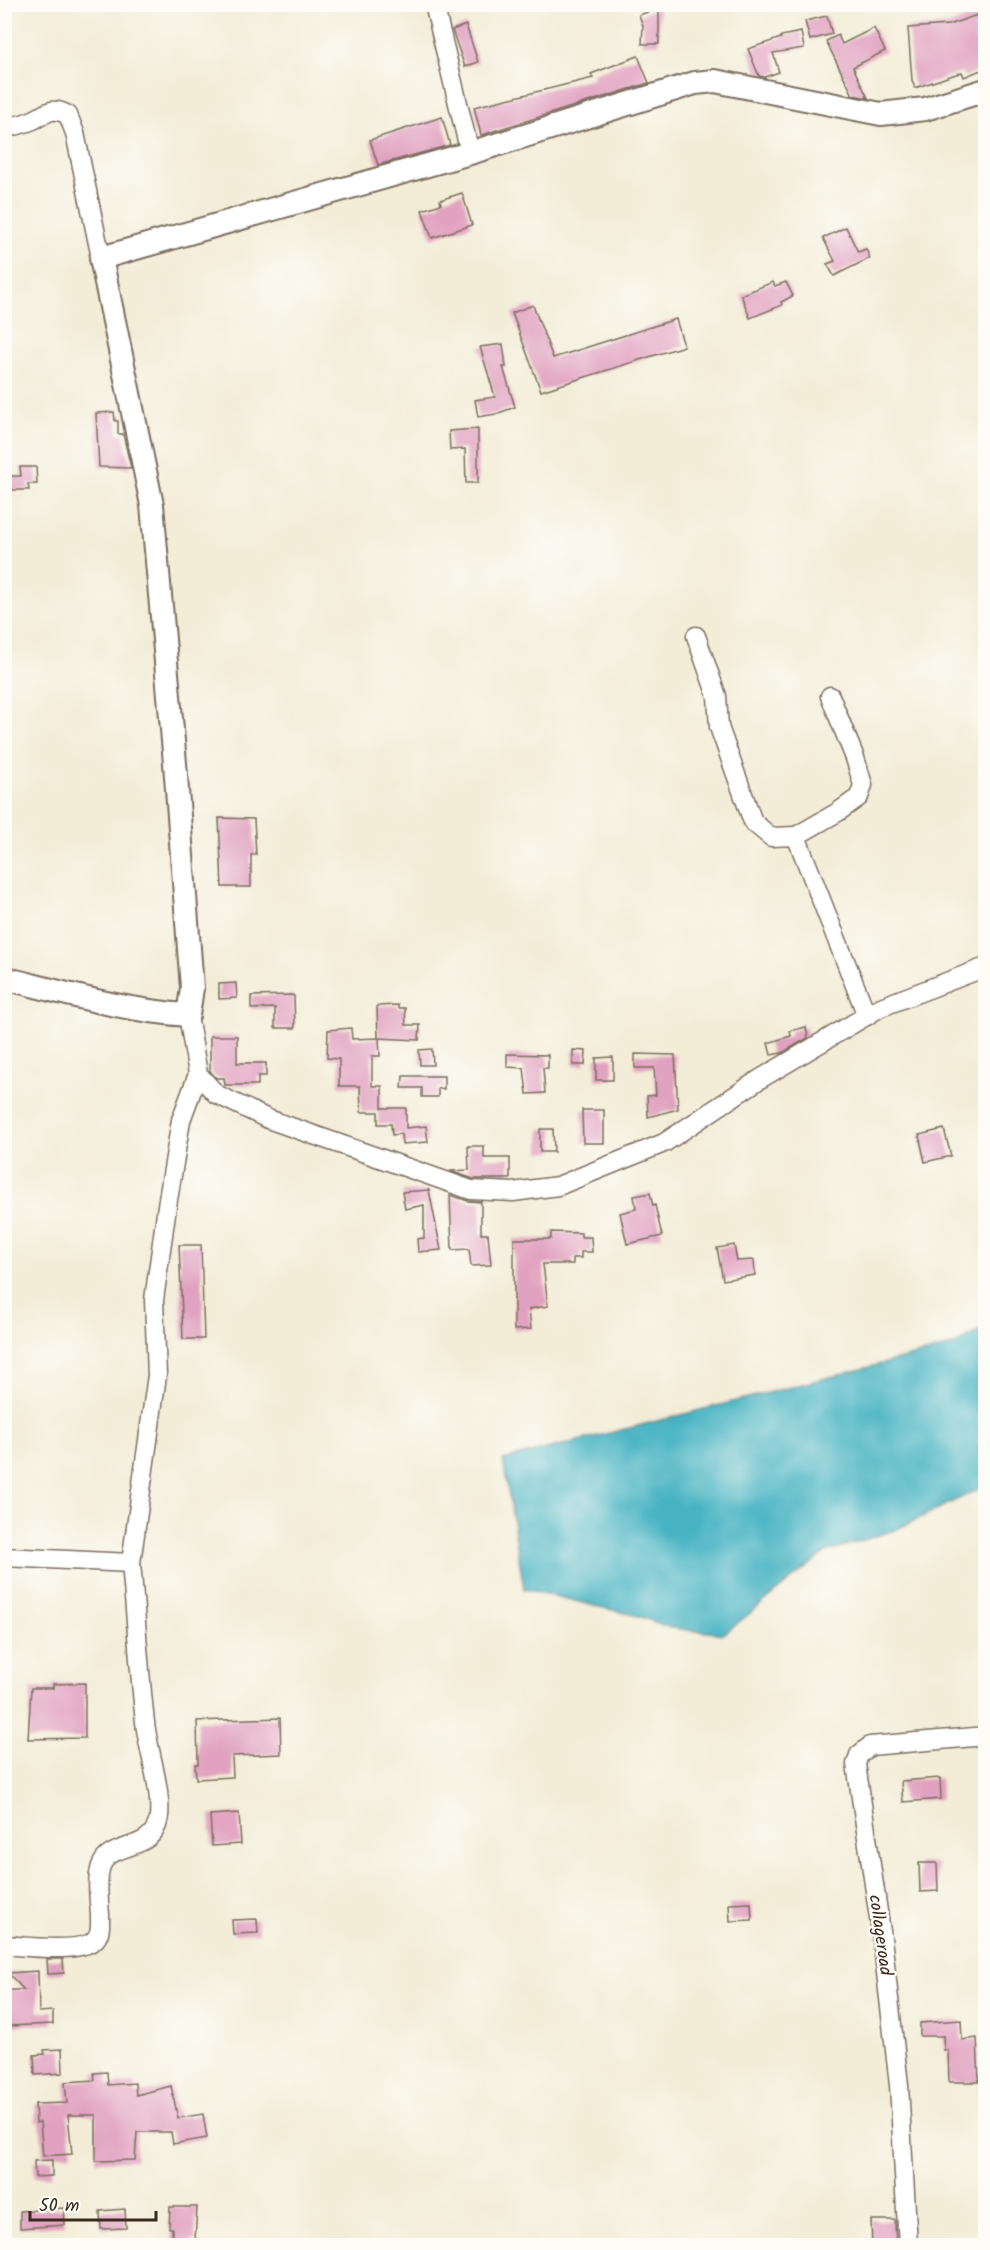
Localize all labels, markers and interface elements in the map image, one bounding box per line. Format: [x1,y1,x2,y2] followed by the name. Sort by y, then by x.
[859,1893,900,1979] street label: collageroad
[30,2184,156,2222] scale bar
[39,2192,79,2221] text: 50 m

